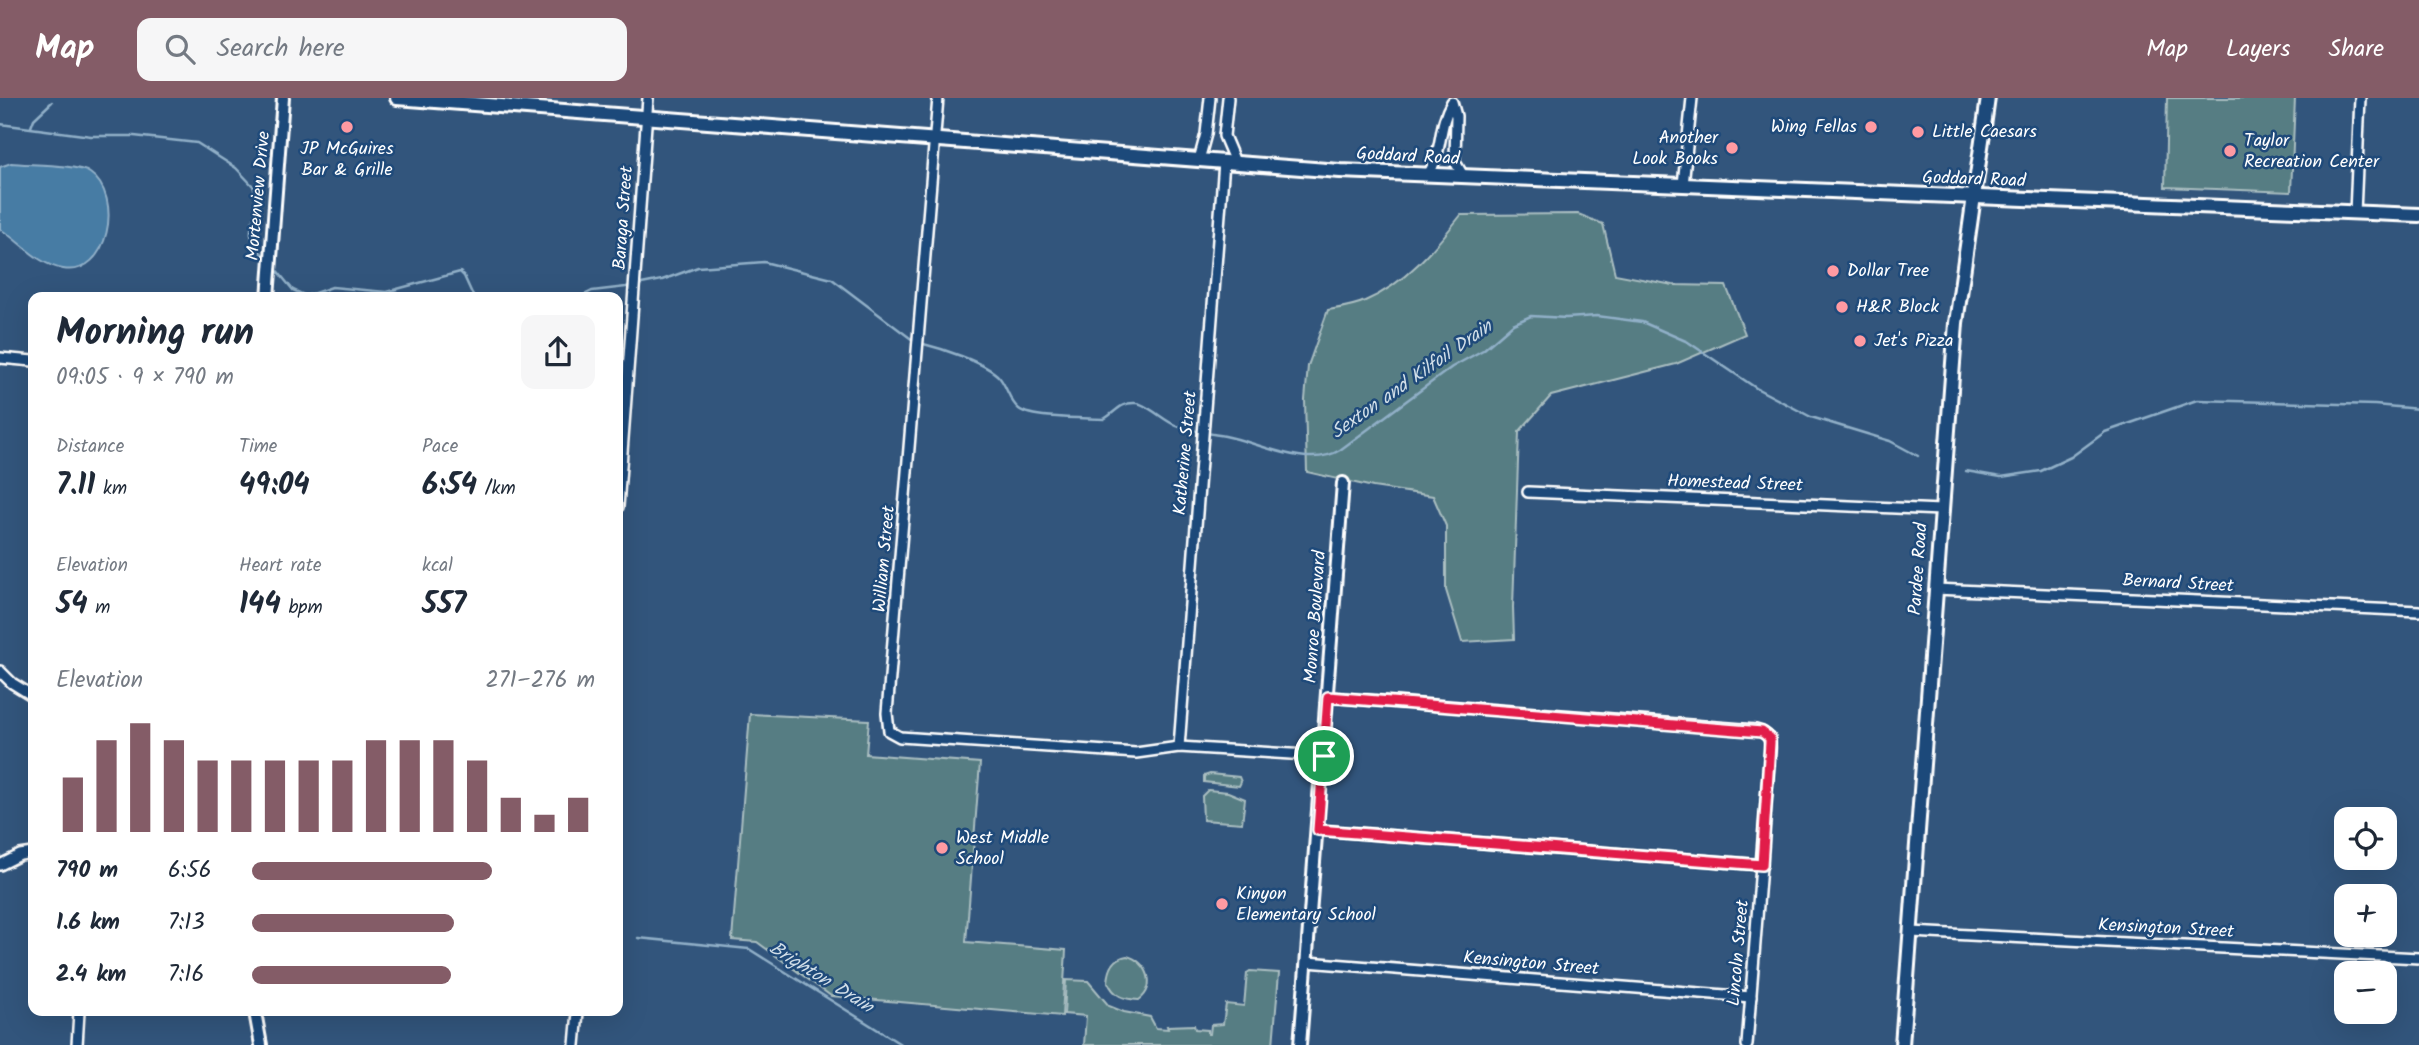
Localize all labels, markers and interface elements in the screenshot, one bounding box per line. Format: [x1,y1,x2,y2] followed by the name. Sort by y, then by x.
[137,18,627,81] search box
[35,23,95,76] text: Map
[217,28,345,70] text: Search here
[161,30,199,68] icon: search
[2146,30,2188,69] text: Map
[2226,30,2290,69] text: Layers
[2328,30,2384,69] text: Share
[1771,113,1857,142] place label: Wing Fellas
[1932,118,2037,147] place label: Little Caesars
[339,119,355,135] marker: JP McGuires Bar & Grille
[1863,119,1879,135] marker: Wing Fellas
[1632,124,1719,174] place label: Another Look Books
[1910,124,1926,140] marker: Little Caesars
[2244,127,2380,177] place label: Taylor Recreation Center
[239,130,279,262] street label: Mortenview Drive
[300,135,394,185] place label: JP McGuires Bar & Grille
[1355,140,1462,174] street label: Goddard Road
[1724,140,1740,156] marker: Another Look Books
[2222,143,2238,159] marker: Taylor Recreation Center
[606,164,642,271] street label: Baraga Street
[1922,164,2027,196] street label: Goddard Road
[1847,257,1929,286] place label: Dollar Tree
[1825,263,1841,279] marker: Dollar Tree
[1856,293,1940,322] place label: H&R Block
[1834,299,1850,315] marker: H&R Block
[56,304,254,364] text: Morning run
[1325,312,1501,447] water label: Sexton and Kilfoil Drain
[521,315,595,389] button: share
[1874,327,1953,356] place label: Jet's Pizza
[1852,333,1868,349] marker: Jet's Pizza
[56,360,234,396] text: 09:05 · 9 × 790 m
[1166,389,1206,516] street label: Katherine Street
[56,432,124,462] text: Distance
[239,432,277,462] text: Time
[422,432,458,462] text: Pace
[56,462,95,510] text: 7.11
[239,462,310,510] text: 49:04
[422,462,477,510] text: 6:54
[1667,467,1804,501] street label: Homestead Street
[95,474,127,504] text: km
[477,474,516,504] text: /km
[866,503,904,614] street label: William Street
[1901,521,1937,616] street label: Pardee Road
[1297,549,1335,684] street label: Monroe Boulevard
[56,551,128,581] text: Elevation
[239,551,322,581] text: Heart rate
[422,551,453,581] text: kcal
[2122,567,2235,601] street label: Bernard Street
[56,581,88,629] text: 54
[239,581,281,629] text: 144
[422,581,467,629] text: 557
[88,593,110,623] text: m
[281,593,323,623] text: bpm
[56,663,143,699] text: Elevation
[485,663,595,699] text: 271–276 m
[1294,726,1354,786] pin
[1305,737,1343,775] icon: arrive
[2334,807,2397,1024] map controls
[2334,807,2397,870] button: locate
[956,824,1049,874] place label: West Middle School
[934,840,950,856] marker: West Middle School
[56,853,118,889] text: 790 m
[168,853,212,889] text: 6:56
[1236,880,1377,930] place label: Kinyon Elementary School
[2334,884,2397,947] button: +
[1214,896,1230,912] marker: Kinyon Elementary School
[1720,898,1758,1007] street label: Lincoln Street
[56,905,120,941] text: 1.6 km
[168,905,205,941] text: 7:13
[2097,911,2236,947] street label: Kensington Street
[763,934,881,1023] water label: Brighton Drain
[1462,944,1601,984] street label: Kensington Street
[56,957,126,993] text: 2.4 km
[168,957,204,993] text: 7:16
[2334,961,2397,1024] button: −

